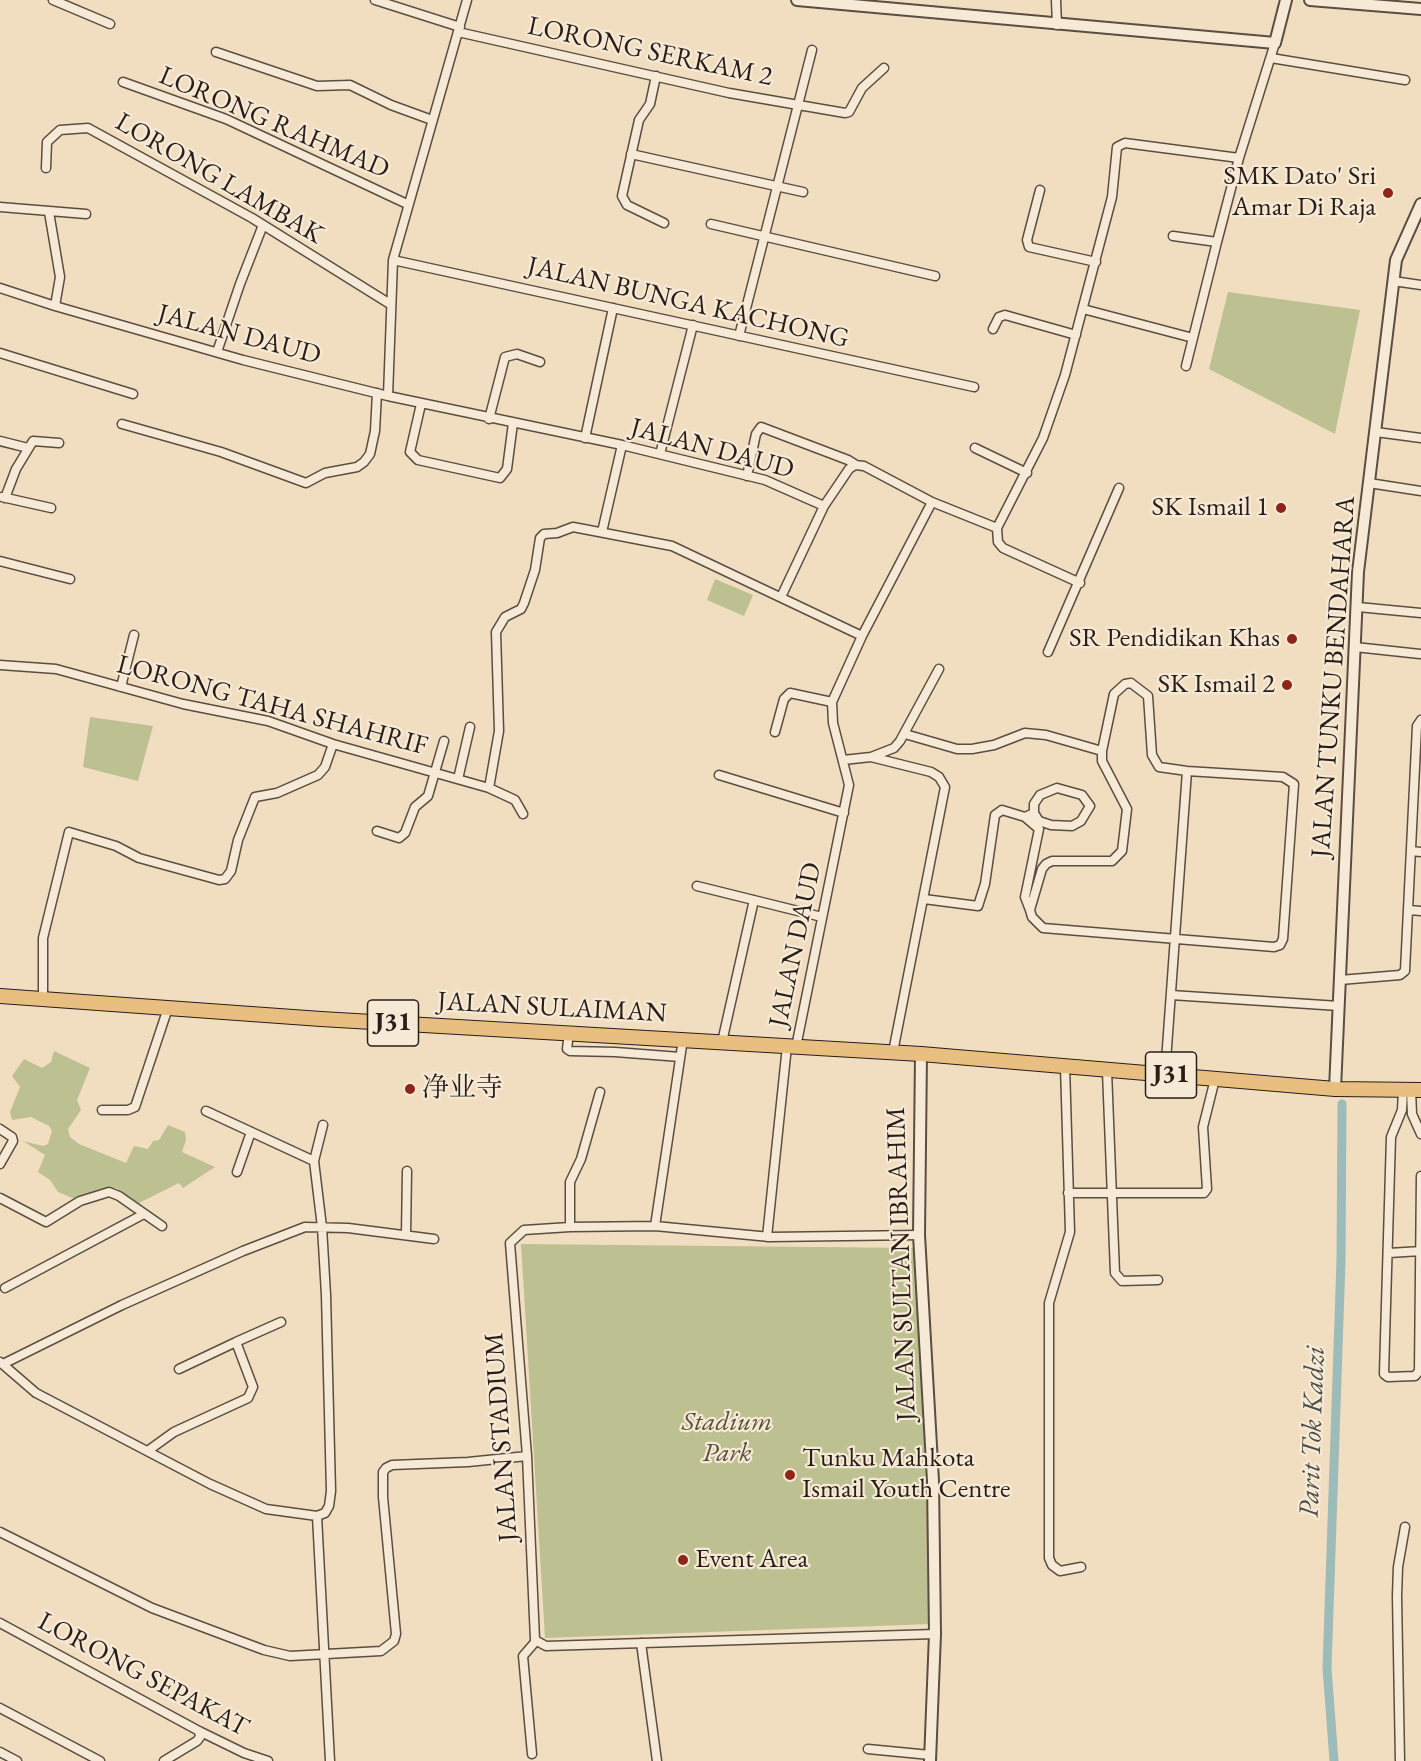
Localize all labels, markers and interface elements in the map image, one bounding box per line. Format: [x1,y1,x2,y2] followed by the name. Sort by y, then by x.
[525,10,775,94] street label: LORONG SERKAM 2
[154,60,394,186] street label: LORONG RAHMAD
[109,106,329,252] street label: LORONG LAMBAK
[1223,161,1376,224] place label: SMK Dato' Sri Amar Di Raja
[1381,186,1395,200] marker: SMK Dato' Sri Amar Di Raja
[524,250,852,356] street label: JALAN BUNGA KACHONG
[154,298,324,372] street label: JALAN DAUD
[627,412,797,486] street label: JALAN DAUD
[1152,492,1269,524] place label: SK Ismail 1
[1305,495,1363,859] street label: JALAN TUNKU BENDAHARA
[1274,501,1288,515] marker: SK Ismail 1
[1069,623,1280,655] place label: SR Pendidikan Khas
[1285,632,1299,646] marker: SR Pendidikan Khas
[113,649,431,763] street label: LORONG TAHA SHAHRIF
[1158,669,1275,701] place label: SK Ismail 2
[1280,678,1294,692] marker: SK Ismail 2
[763,860,829,1030] street label: JALAN DAUD
[437,986,667,1030] street label: JALAN SULAIMAN
[368,1000,418,1046] road number: J31
[1146,1052,1196,1098] road number: J31
[422,1073,503,1105] place label: 净业寺
[403,1082,417,1096] marker: 净业寺
[880,1106,924,1422] street label: JALAN SULTAN IBRAHIM
[479,1331,525,1543] street label: JALAN STADIUM
[1293,1346,1333,1518] water label: Parit Tok Kadzi
[682,1407,772,1470] park label: Stadium Park
[802,1443,1010,1506] place label: Tunku Mahkota Ismail Youth Centre
[783,1468,797,1482] marker: Tunku Mahkota Ismail Youth Centre
[695,1544,808,1576] place label: Event Area
[676,1553,690,1567] marker: Event Area
[32,1606,254,1744] street label: LORONG SEPAKAT

